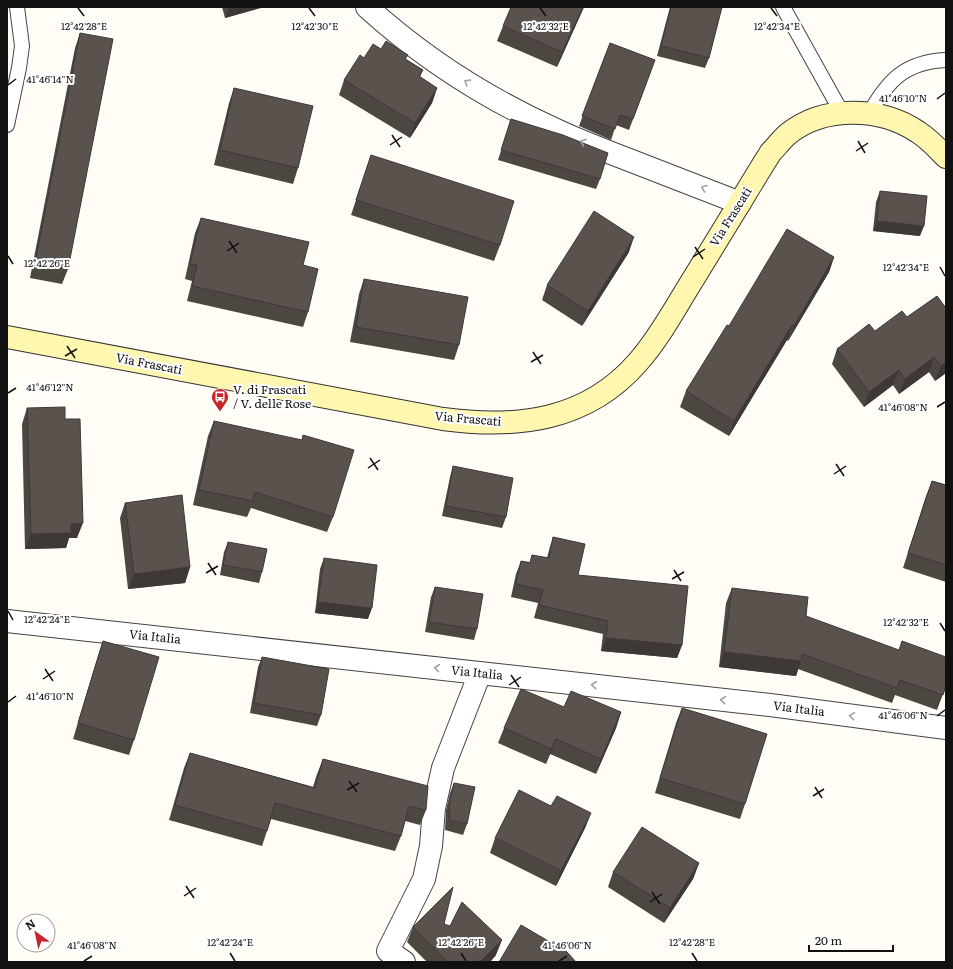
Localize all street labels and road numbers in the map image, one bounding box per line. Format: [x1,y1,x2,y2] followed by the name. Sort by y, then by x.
[705,183,756,250] street label: Via Frascati
[115,348,184,378] street label: Via Frascati
[434,406,502,430] street label: Via Frascati
[128,624,182,648] street label: Via Italia
[450,660,504,684] street label: Via Italia
[772,696,827,720] street label: Via Italia

